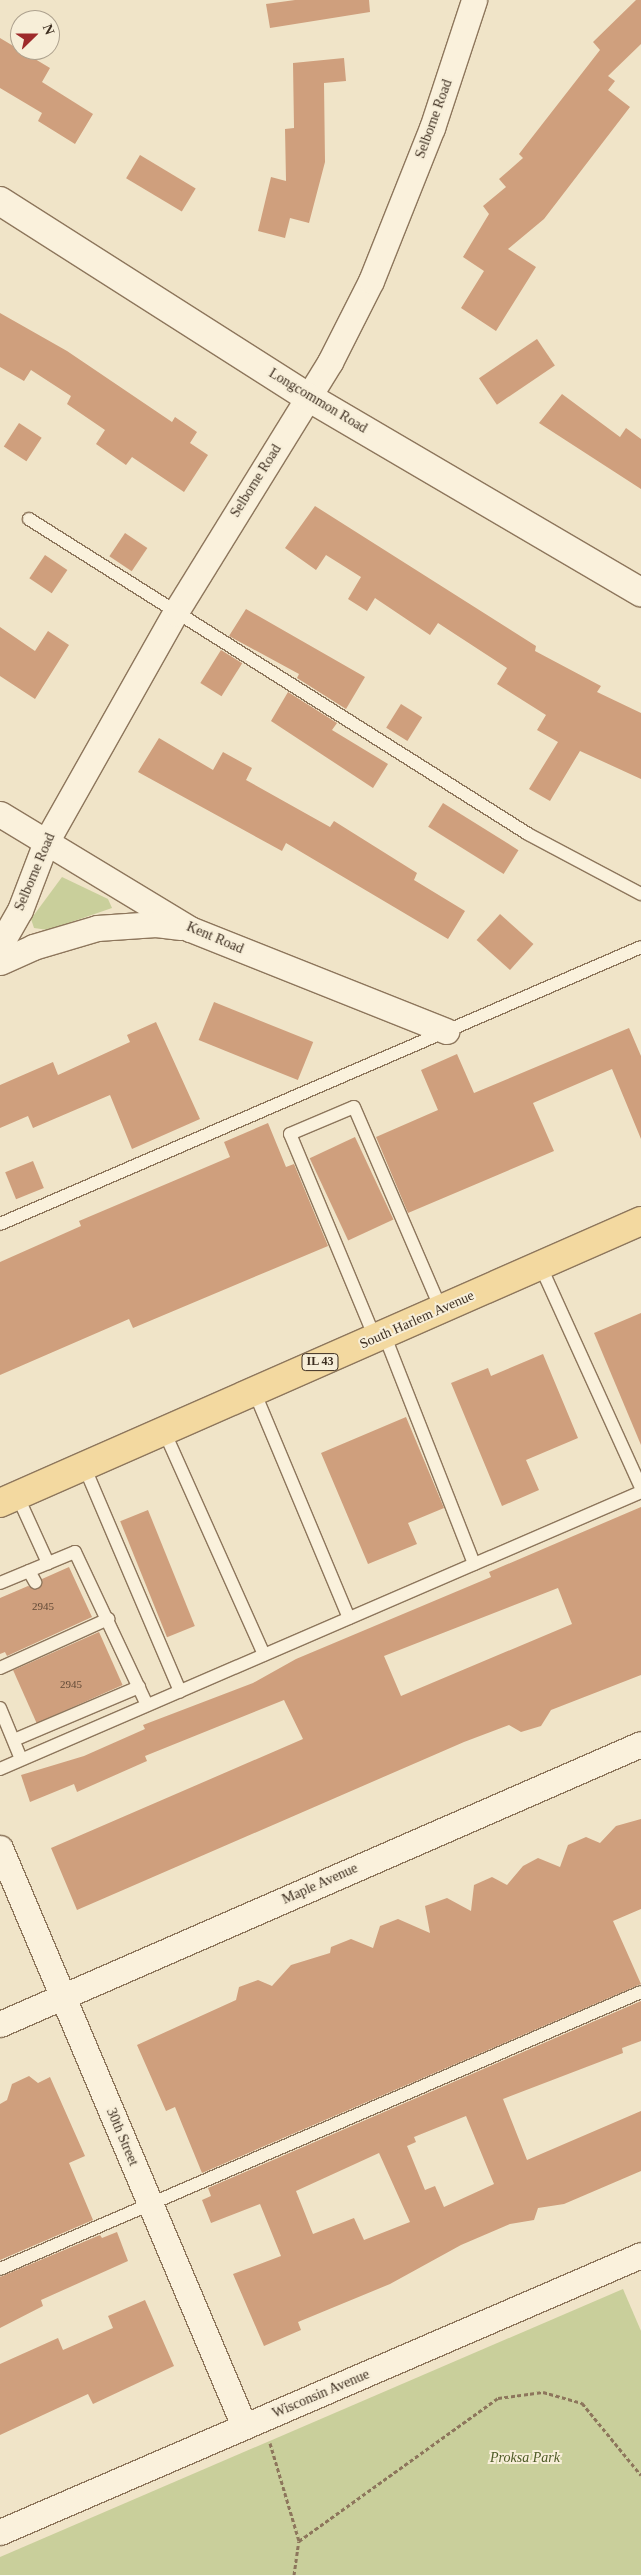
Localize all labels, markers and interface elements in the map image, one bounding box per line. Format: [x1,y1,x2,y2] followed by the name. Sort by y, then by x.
[10,10,60,60] north arrow
[40,22,57,37] text: N
[412,77,456,161] street label: Selborne Road
[266,365,370,437] street label: Longcommon Road
[227,441,285,521] street label: Selborne Road
[11,831,59,913] street label: Selborne Road
[184,918,246,958] street label: Kent Road
[357,1287,477,1353] street label: South Harlem Avenue
[300,1352,340,1371] road number: IL 43
[32,1599,54,1613] house number: 2945
[60,1677,82,1691] house number: 2945
[279,1860,361,1908] street label: Maple Avenue
[102,2106,142,2168] street label: 30th Street
[270,2366,372,2422] street label: Wisconsin Avenue
[490,2450,560,2466] park label: Proksa Park

